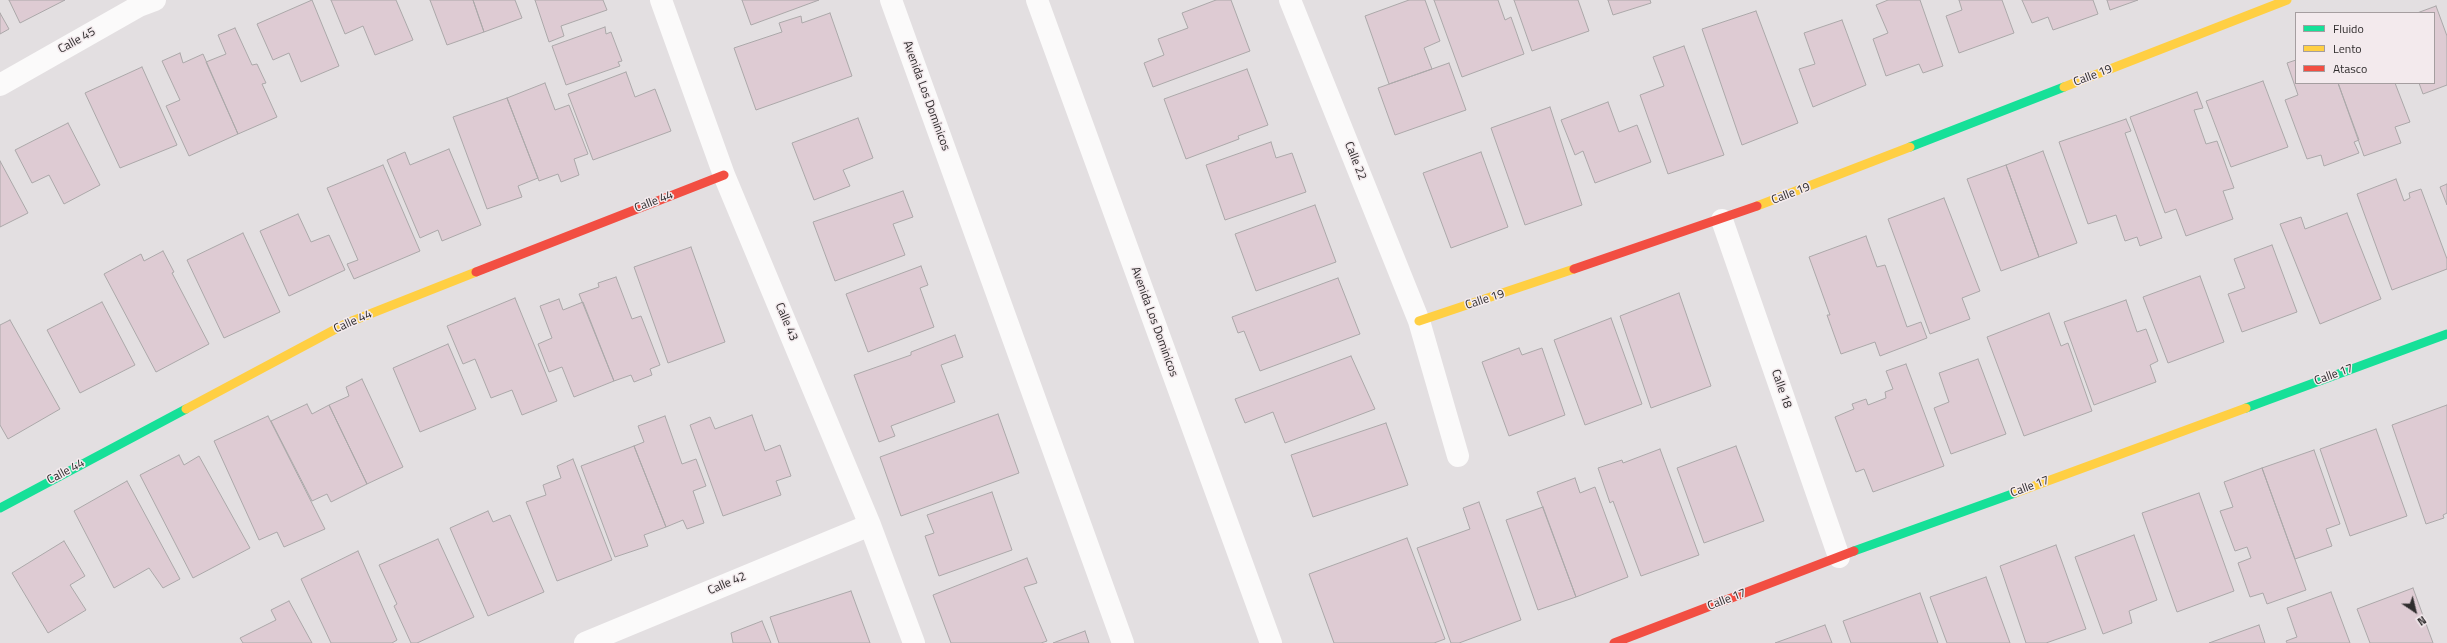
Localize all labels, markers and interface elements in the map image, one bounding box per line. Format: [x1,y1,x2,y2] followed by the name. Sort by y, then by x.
[2295,12,2435,84] legend
[2333,19,2364,38] text: Fluido
[56,25,98,57] street label: Calle 45
[899,39,953,153] street label: Avenida Los Dominicos
[2333,39,2362,58] text: Lento
[2333,59,2367,78] text: Atasco
[2072,62,2114,90] street label: Calle 19
[1341,140,1369,182] street label: Calle 22
[1770,180,1812,208] street label: Calle 19
[633,188,675,216] street label: Calle 44
[1127,265,1181,379] street label: Avenida Los Dominicos
[1464,287,1506,313] street label: Calle 19
[772,301,800,343] street label: Calle 43
[332,307,374,337] street label: Calle 44
[2313,361,2355,389] street label: Calle 17
[1768,368,1794,410] street label: Calle 18
[45,456,87,488] street label: Calle 44
[2009,473,2051,501] street label: Calle 17
[706,570,748,598] street label: Calle 42
[1706,586,1748,614] street label: Calle 17
[2395,591,2435,631] north arrow
[2414,612,2430,630] text: N

